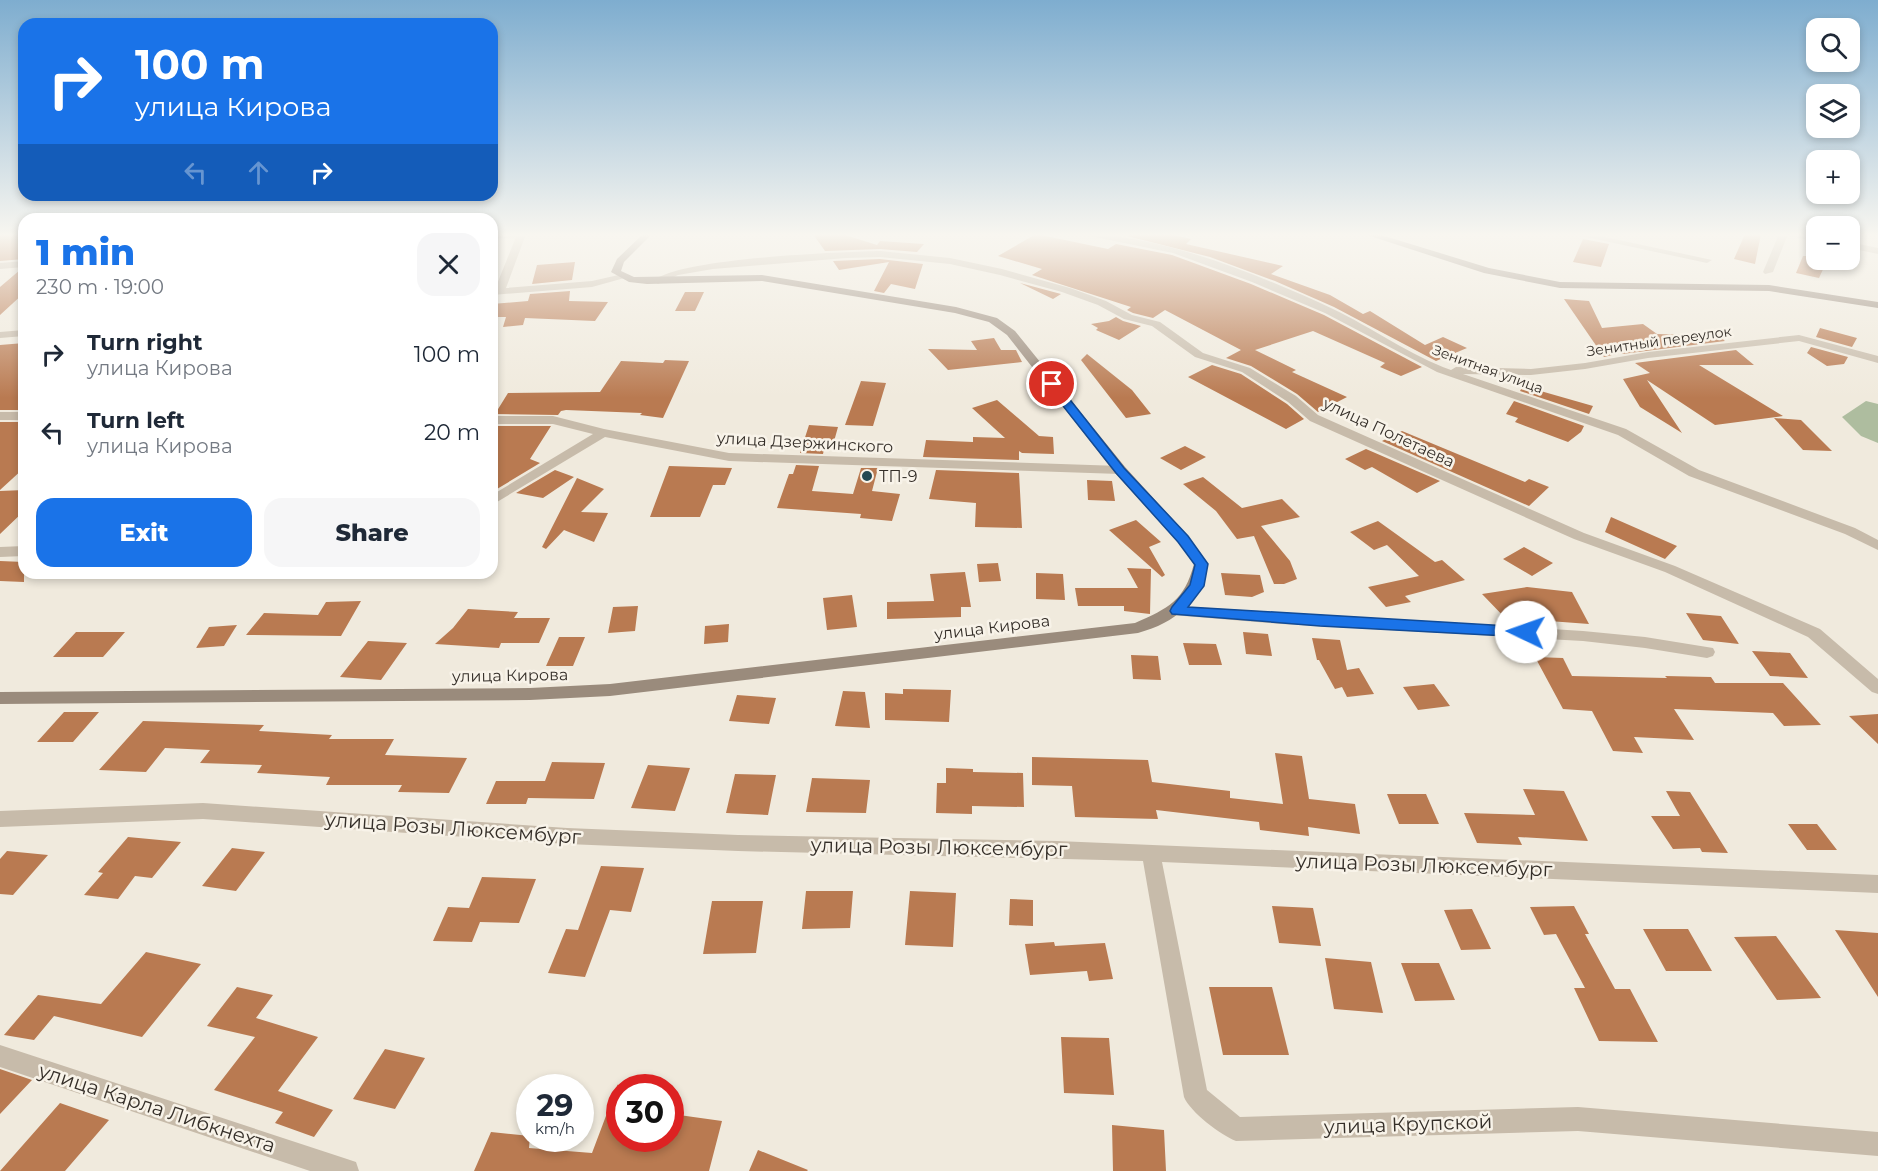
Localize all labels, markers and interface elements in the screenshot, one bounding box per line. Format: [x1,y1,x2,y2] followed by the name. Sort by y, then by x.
[1806,18,1860,270] map controls
[1806,18,1860,72] button: search
[135,38,264,90] text: 100 m
[36,42,114,120] icon: right
[1806,84,1860,138] button: layers
[135,90,331,123] text: улица Кирова
[1806,150,1860,204] button: +
[179,156,212,189] icon: left
[242,156,275,189] icon: ahead
[305,156,338,189] icon: right
[1806,216,1860,270] button: −
[36,230,135,274] text: 1 min
[417,233,480,296] button: close
[36,275,164,299] text: 230 m · 19:00
[1585,322,1733,360] street label: Зенитный переулок
[87,329,202,356] text: Turn right
[36,338,69,371] icon: right
[414,341,480,368] text: 100 m
[1430,341,1546,397] street label: Зенитная улица
[87,356,233,380] text: улица Кирова
[1026,358,1077,409] pin
[1035,367,1068,400] icon: arrive
[1319,393,1458,471] street label: улица Полетаева
[87,407,185,434] text: Turn left
[36,416,69,449] icon: left
[424,419,480,446] text: 20 m
[715,428,894,457] street label: улица Дзержинского
[87,434,233,458] text: улица Кирова
[879,467,917,486] place label: ТП-9
[860,469,874,483] marker: ТП-9
[36,498,252,567] button: Exit
[264,498,480,567] button: Share
[1494,600,1558,664] position arrow
[932,611,1051,644] street label: улица Кирова
[451,665,568,686] street label: улица Кирова
[323,807,582,849] street label: улица Розы Люксембург
[809,833,1068,861] street label: улица Розы Люксембург
[1294,848,1553,881] street label: улица Розы Люксембург
[35,1058,278,1158] street label: улица Карла Либкнехта
[606,1074,684,1152] speed limit sign: 30
[537,1087,573,1124] text: 29
[1322,1109,1493,1139] street label: улица Крупской
[535,1119,575,1138] text: km/h

